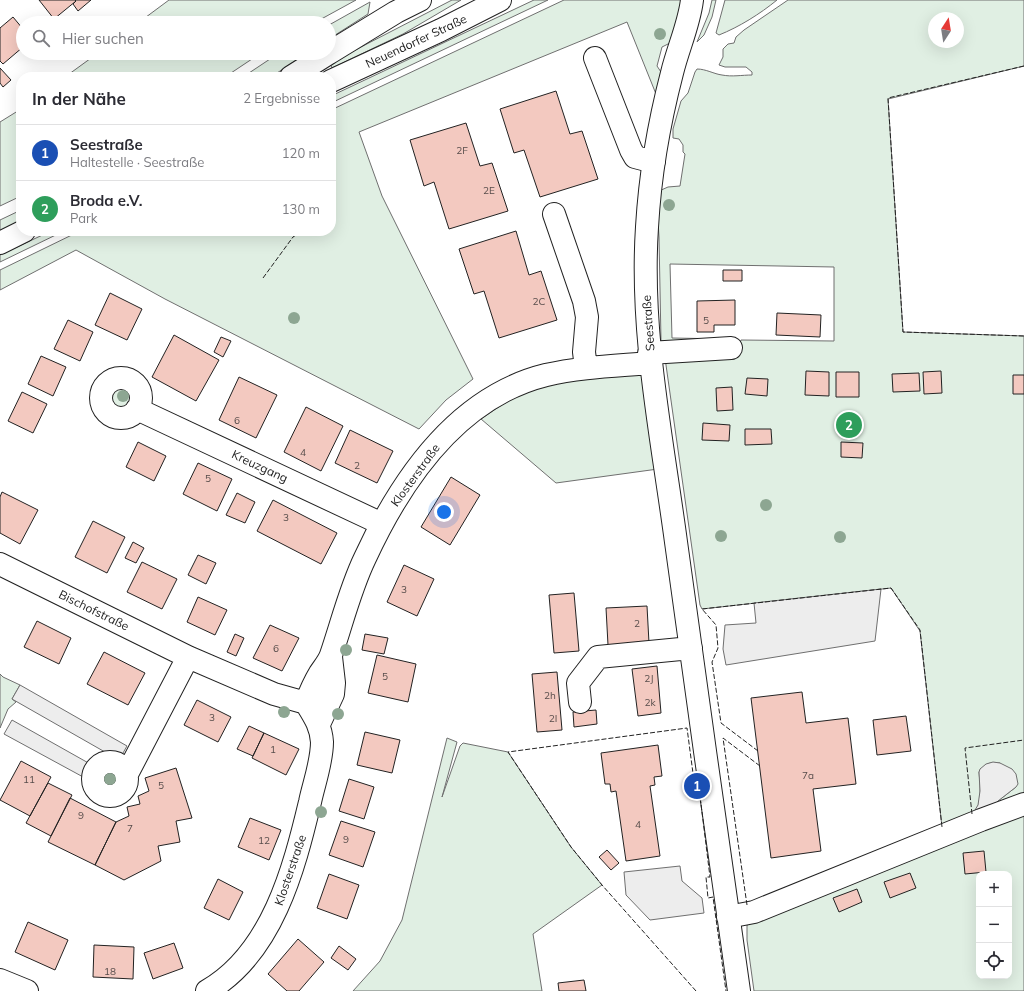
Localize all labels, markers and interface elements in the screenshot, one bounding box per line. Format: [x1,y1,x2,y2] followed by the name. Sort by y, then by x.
[363,11,469,71] street label: Neuendorfer Straße
[928,12,964,48] north arrow
[16,16,336,60] search box
[30,27,52,49] icon: search
[62,29,144,48] text: Hier suchen
[32,88,126,109] text: In der Nähe
[243,90,320,106] text: 2 Ergebnisse
[70,135,143,154] text: Seestraße
[456,144,468,157] house number: 2F
[41,145,49,161] text: 1
[282,145,320,161] text: 120 m
[70,154,204,170] text: Haltestelle · Seestraße
[483,184,495,197] house number: 2E
[70,191,143,210] text: Broda e.V.
[41,201,49,217] text: 2
[282,201,320,217] text: 130 m
[70,210,97,226] text: Park
[639,294,657,352] street label: Seestraße
[533,295,546,308] house number: 2C
[703,314,709,327] house number: 5
[836,410,862,440] pin: 2
[234,414,240,427] house number: 6
[387,441,443,509] street label: Klosterstraße
[230,446,290,486] street label: Kreuzgang
[300,446,306,459] house number: 4
[354,459,360,472] house number: 2
[205,472,211,485] house number: 5
[434,502,454,522] your location
[283,511,289,524] house number: 3
[401,583,407,596] house number: 3
[56,587,132,633] street label: Bischofstraße
[634,617,640,630] house number: 2
[273,642,279,655] house number: 6
[382,670,388,683] house number: 5
[644,672,654,685] house number: 2J
[544,689,556,702] house number: 2h
[644,696,656,709] house number: 2k
[209,711,215,724] house number: 3
[549,712,557,725] house number: 2I
[270,743,276,756] house number: 1
[802,769,814,782] house number: 7a
[684,771,710,801] pin: 1
[23,773,35,786] house number: 11
[158,779,164,792] house number: 5
[78,809,84,822] house number: 9
[635,818,641,831] house number: 4
[127,822,133,835] house number: 7
[271,833,309,907] street label: Klosterstraße
[343,833,349,846] house number: 9
[258,834,270,847] house number: 12
[976,871,1012,979] map controls
[976,871,1012,907] button: +
[976,907,1012,943] button: −
[976,943,1012,979] button: locate
[104,965,116,978] house number: 18

